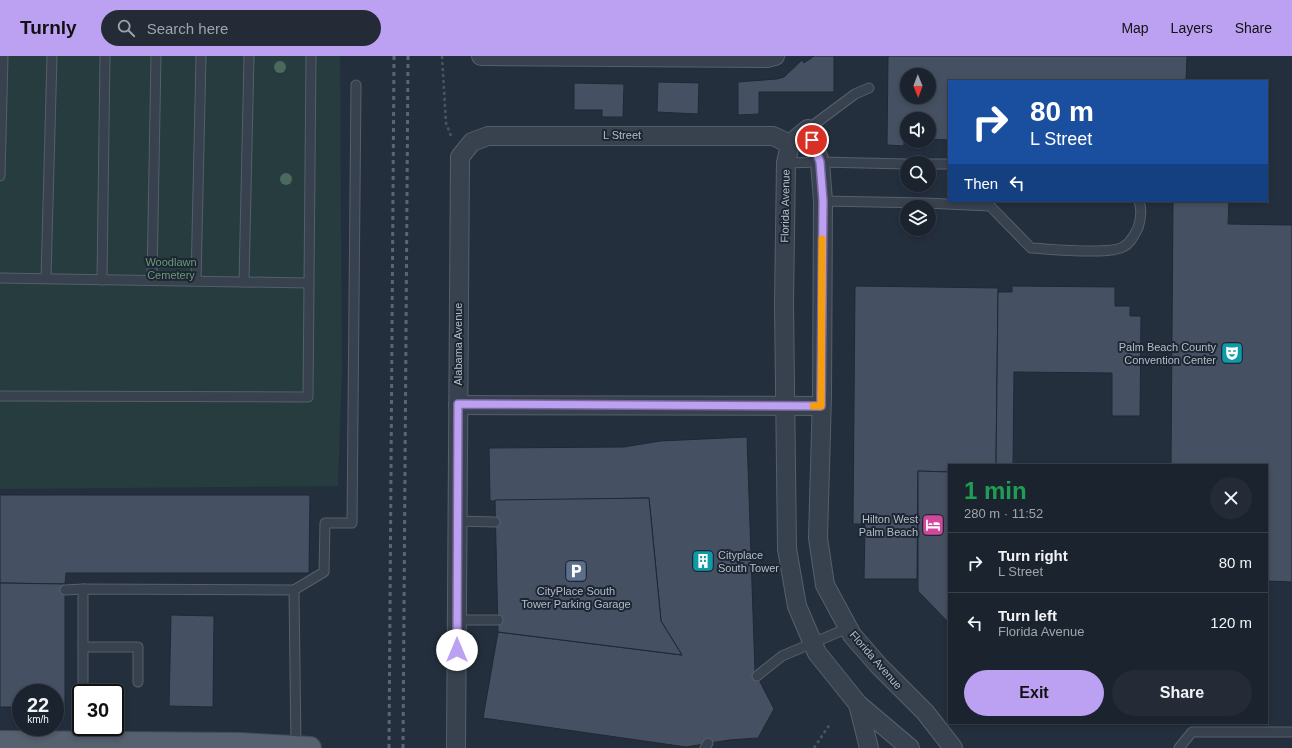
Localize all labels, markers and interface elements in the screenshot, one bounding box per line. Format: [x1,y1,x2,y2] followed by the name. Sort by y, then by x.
[101,10,381,46] search box
[20,17,77,38] text: Turnly
[115,17,137,39] icon: search
[147,20,228,37] text: Search here
[1121,20,1149,36] text: Map
[1171,20,1213,36] text: Layers
[1235,20,1272,36] text: Share
[900,68,936,104] north arrow
[900,68,936,236] map controls
[964,96,1016,148] icon: right
[1030,96,1094,127] text: 80 m
[900,112,936,148] button: sound
[795,123,829,157] pin
[603,129,641,141] street label: L Street
[801,129,823,151] icon: arrive
[1030,129,1092,149] text: L Street
[900,156,936,192] button: search
[778,169,792,243] street label: Florida Avenue
[1006,172,1028,194] icon: left
[964,175,998,192] text: Then
[900,200,936,236] button: layers
[145,256,197,281] park label: Woodlawn Cemetery
[452,303,464,385] street label: Alabama Avenue
[1219,340,1245,366] theatre icon: Palm Beach County Convention Center
[1119,341,1216,366] place label: Palm Beach County Convention Center
[964,477,1027,504] text: 1 min
[1210,477,1252,519] button: close
[964,506,1043,521] text: 280 m · 11:52
[920,512,946,538] hotel icon: Hilton West Palm Beach
[859,513,918,538] place label: Hilton West Palm Beach
[998,547,1068,564] text: Turn right
[690,548,716,574] building icon: Cityplace South Tower
[718,549,779,574] place label: Cityplace South Tower
[964,552,986,574] icon: right
[1219,554,1252,571] text: 80 m
[563,558,589,584] parking icon: CityPlace South Tower Parking Garage
[998,564,1043,579] text: L Street
[521,585,631,610] place label: CityPlace South Tower Parking Garage
[998,607,1057,624] text: Turn left
[964,612,986,634] icon: left
[1210,614,1252,631] text: 120 m
[998,624,1085,639] text: Florida Avenue
[847,628,905,692] street label: Florida Avenue
[436,629,478,671] position arrow
[964,670,1104,716] button: Exit
[1112,670,1252,716] button: Share
[72,684,124,736] speed limit sign: 30
[27,694,49,716] text: 22
[27,714,49,725] text: km/h

